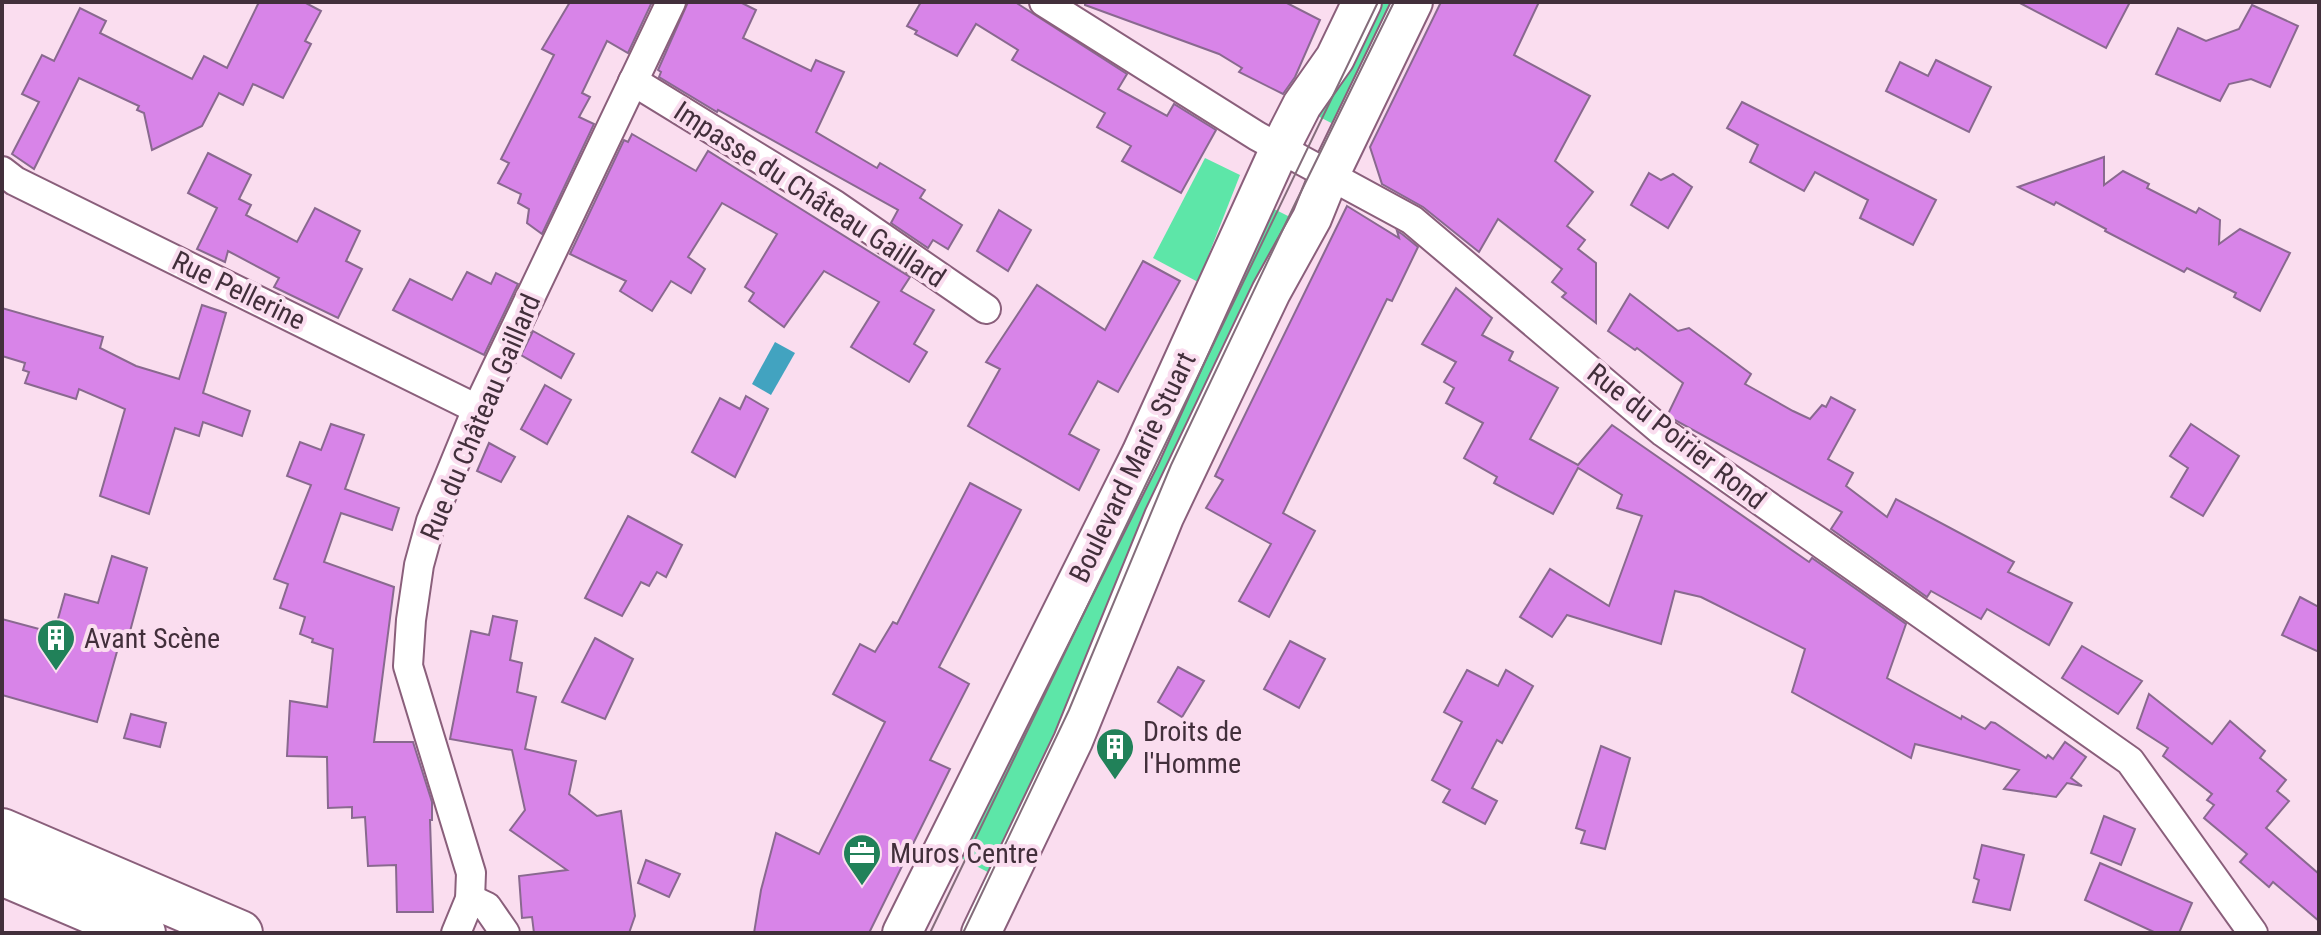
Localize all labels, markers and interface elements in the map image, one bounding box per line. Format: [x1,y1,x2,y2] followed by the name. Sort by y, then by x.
[668,94,951,294] street label: Impasse du Château Gaillard
[167,244,311,337] street label: Rue Pellerine
[414,289,547,545] street label: Rue du Château Gaillard
[1062,347,1203,588] street label: Boulevard Marie Stuart
[1581,357,1772,516] street label: Rue du Poirier Rond
[35,617,77,672] building icon: Avant Scène
[84,622,220,655] place label: Avant Scène
[1143,715,1242,780] place label: Droits de l'Homme
[1094,726,1136,781] building icon: Droits de l'Homme
[841,832,883,887] office icon: Muros Centre
[890,837,1038,870] place label: Muros Centre

